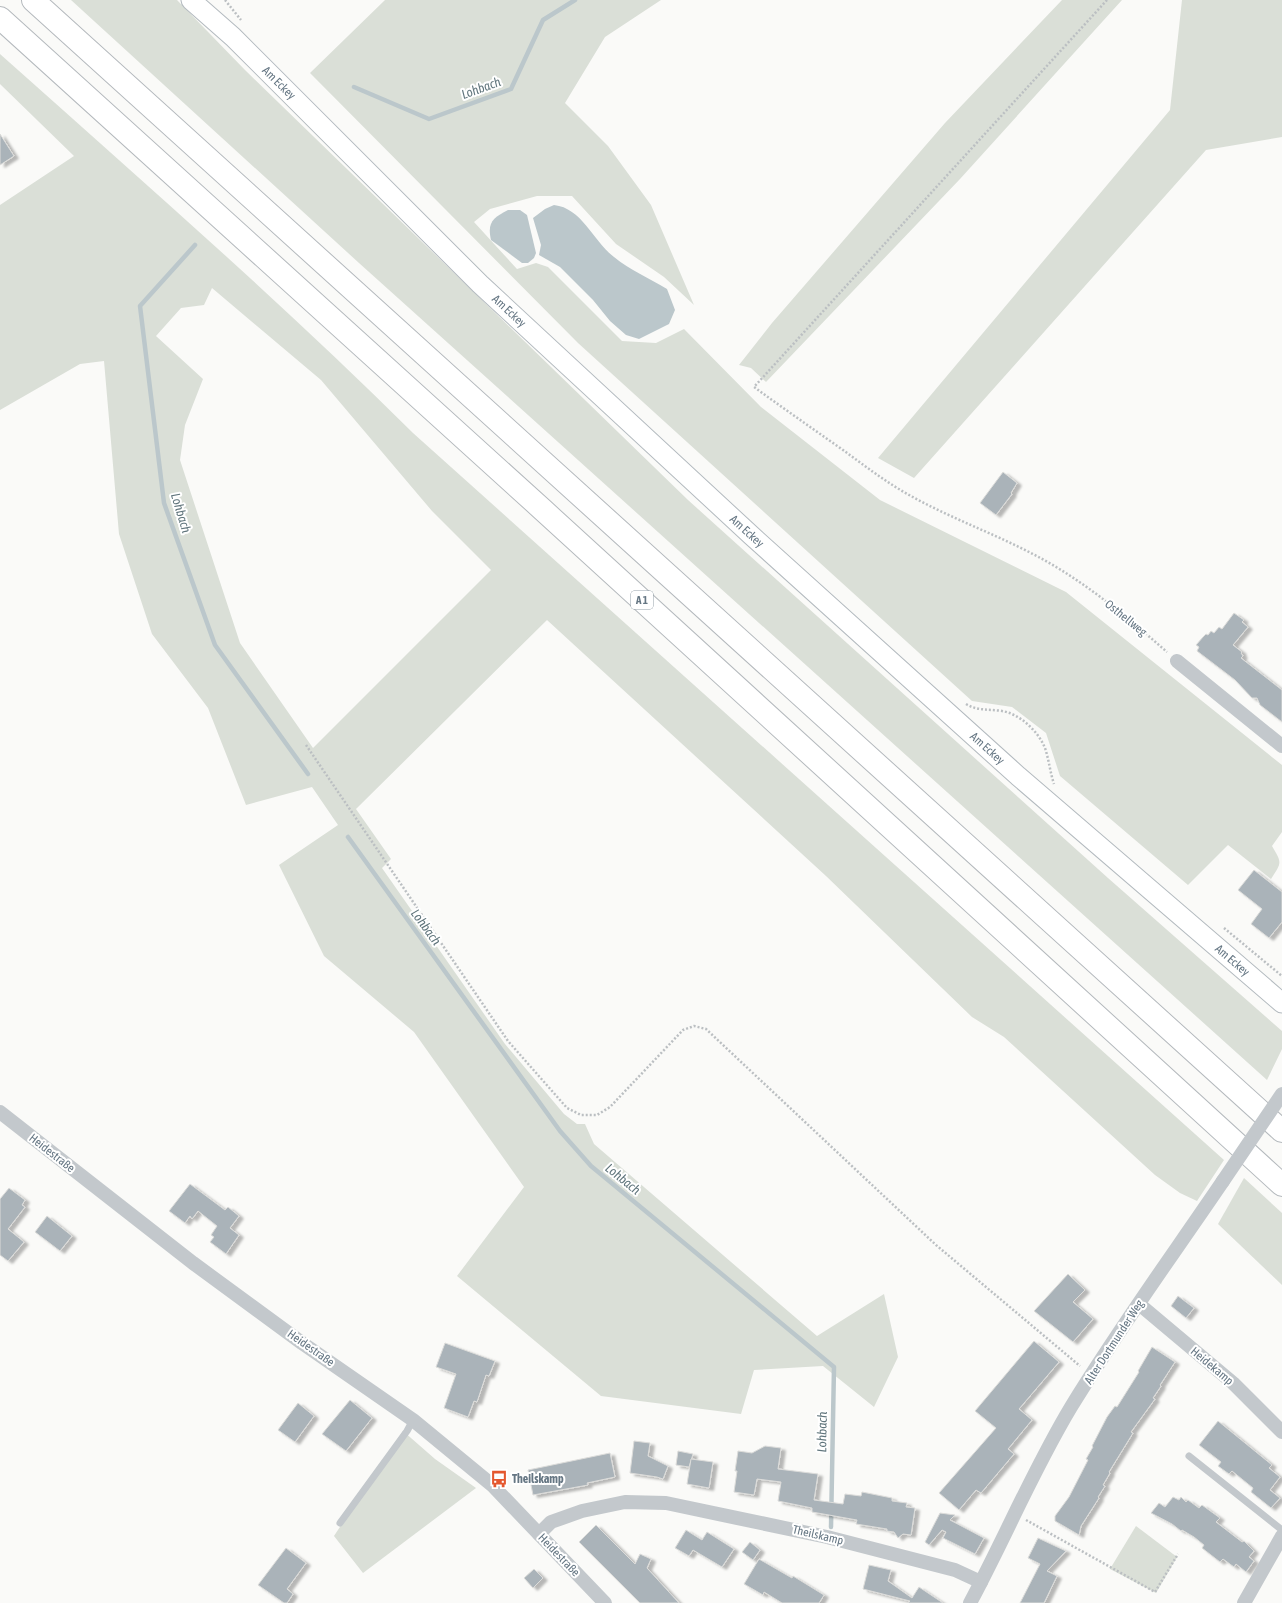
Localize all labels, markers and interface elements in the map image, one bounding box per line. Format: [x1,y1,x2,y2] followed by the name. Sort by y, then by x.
[260,64,298,102] street label: Am Eckey
[459,74,503,102] water label: Lohbach
[489,292,529,330] street label: Am Eckey
[168,491,194,535] water label: Lohbach
[727,512,767,550] street label: Am Eckey
[631,591,653,609] road number: A 1
[1102,597,1150,640] street label: Osthellweg
[967,729,1007,767] street label: Am Eckey
[408,906,444,948] water label: Lohbach
[1212,942,1252,979] street label: Am Eckey
[26,1131,78,1175] street label: Heidestraße
[602,1160,644,1198] water label: Lohbach
[1081,1296,1147,1387] street label: Alter Dortmunder Weg
[285,1327,337,1369] street label: Heidestraße
[1188,1344,1236,1388] street label: Heidekamp
[814,1411,830,1453] water label: Lohbach
[489,1469,509,1489] bus stop icon: Theilskamp
[512,1472,564,1486] place label: Theilskamp
[791,1522,845,1548] street label: Theilskamp
[535,1531,583,1579] street label: Heidestraße

